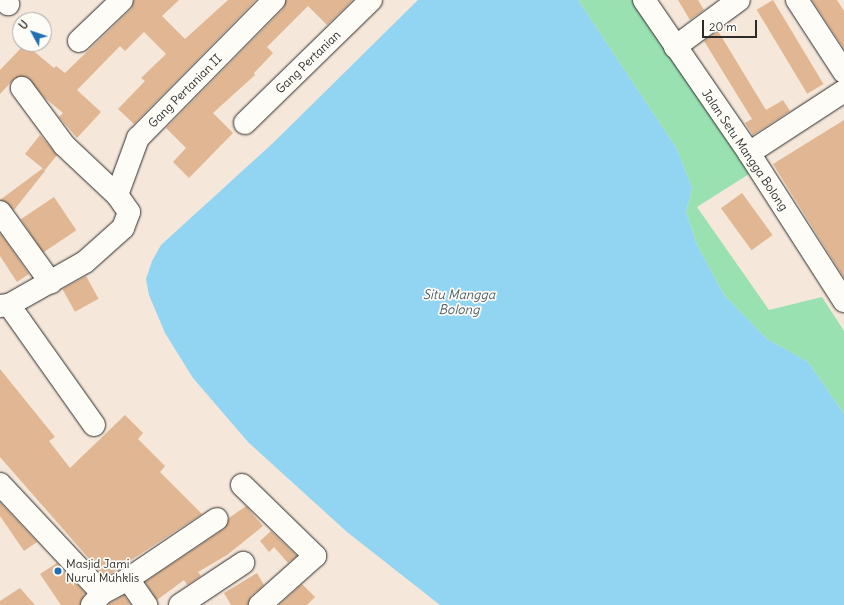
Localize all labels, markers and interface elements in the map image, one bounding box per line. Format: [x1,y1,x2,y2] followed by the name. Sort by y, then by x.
[12,12,52,52] north arrow
[704,12,759,38] scale bar
[16,18,31,32] text: U
[709,19,737,34] text: 20 m
[273,27,343,97] street label: Gang Pertanian
[145,51,225,131] street label: Gang Pertanian II
[699,86,791,214] street label: Jalan Setu Mangga Bolong
[423,288,495,319] water label: Situ Mangga Bolong
[66,557,139,585] place label: Masjid Jami Nurul Muhklis
[53,566,63,576] marker: Masjid Jami Nurul Muhklis

